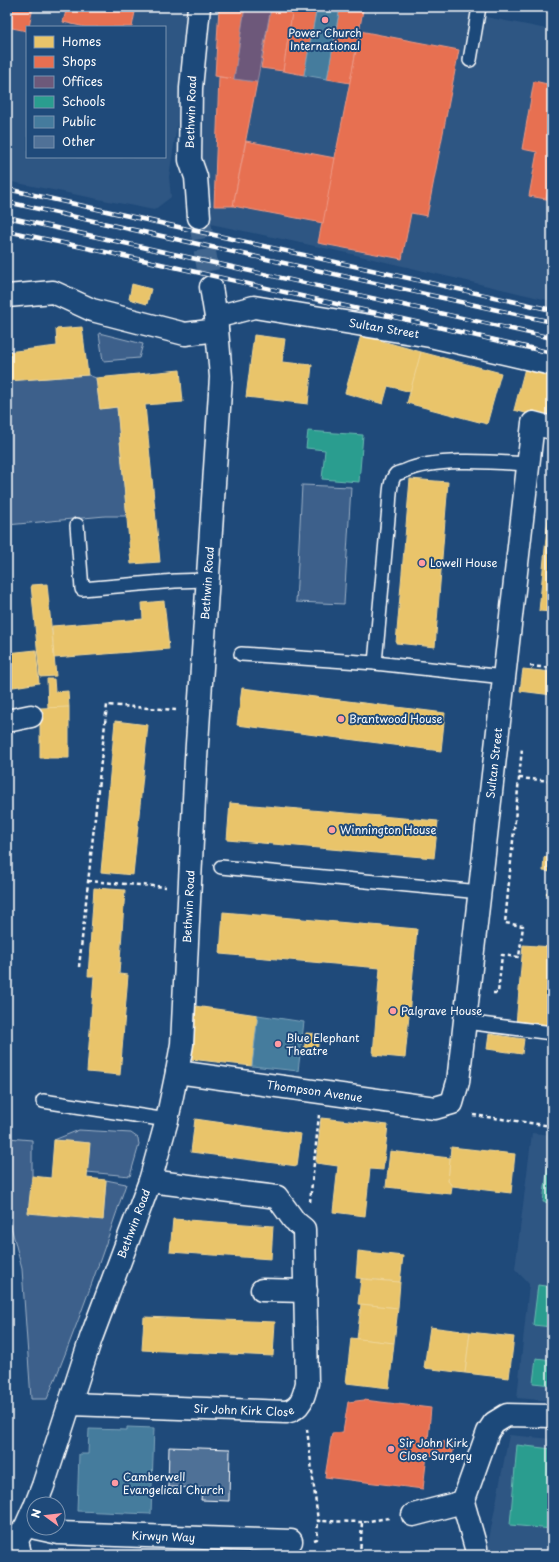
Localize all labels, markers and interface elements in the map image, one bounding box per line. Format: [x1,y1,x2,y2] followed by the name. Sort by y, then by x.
[320,15,330,25] marker: Power Church International
[288,24,362,54] place label: Power Church International
[26,26,166,158] legend
[62,32,101,50] text: Homes
[62,52,97,70] text: Shops
[62,72,103,90] text: Offices
[181,75,200,149] street label: Bethwin Road
[62,92,106,110] text: Schools
[62,112,96,130] text: Public
[62,132,95,150] text: Other
[348,314,421,342] street label: Sultan Street
[196,546,218,620] street label: Bethwin Road
[430,554,498,571] place label: Lowell House
[417,558,427,568] marker: Lowell House
[349,710,443,727] place label: Brantwood House
[336,714,346,724] marker: Brantwood House
[481,726,506,799] street label: Sultan Street
[340,821,436,838] place label: Winnington House
[327,825,337,835] marker: Winnington House
[178,870,199,944] street label: Bethwin Road
[401,1002,482,1019] place label: Palgrave House
[388,1006,398,1016] marker: Palgrave House
[286,1029,360,1059] place label: Blue Elephant Theatre
[273,1039,283,1049] marker: Blue Elephant Theatre
[266,1076,364,1106] street label: Thompson Avenue
[113,1186,154,1261] street label: Bethwin Road
[193,1400,297,1420] street label: Sir John Kirk Close
[399,1434,472,1464] place label: Sir John Kirk Close Surgery
[386,1444,396,1454] marker: Sir John Kirk Close Surgery
[123,1468,224,1498] place label: Camberwell Evangelical Church
[110,1478,120,1488] marker: Camberwell Evangelical Church
[26,1496,66,1536] north arrow
[27,1507,45,1520] text: N
[131,1527,196,1546] street label: Kirwyn Way

